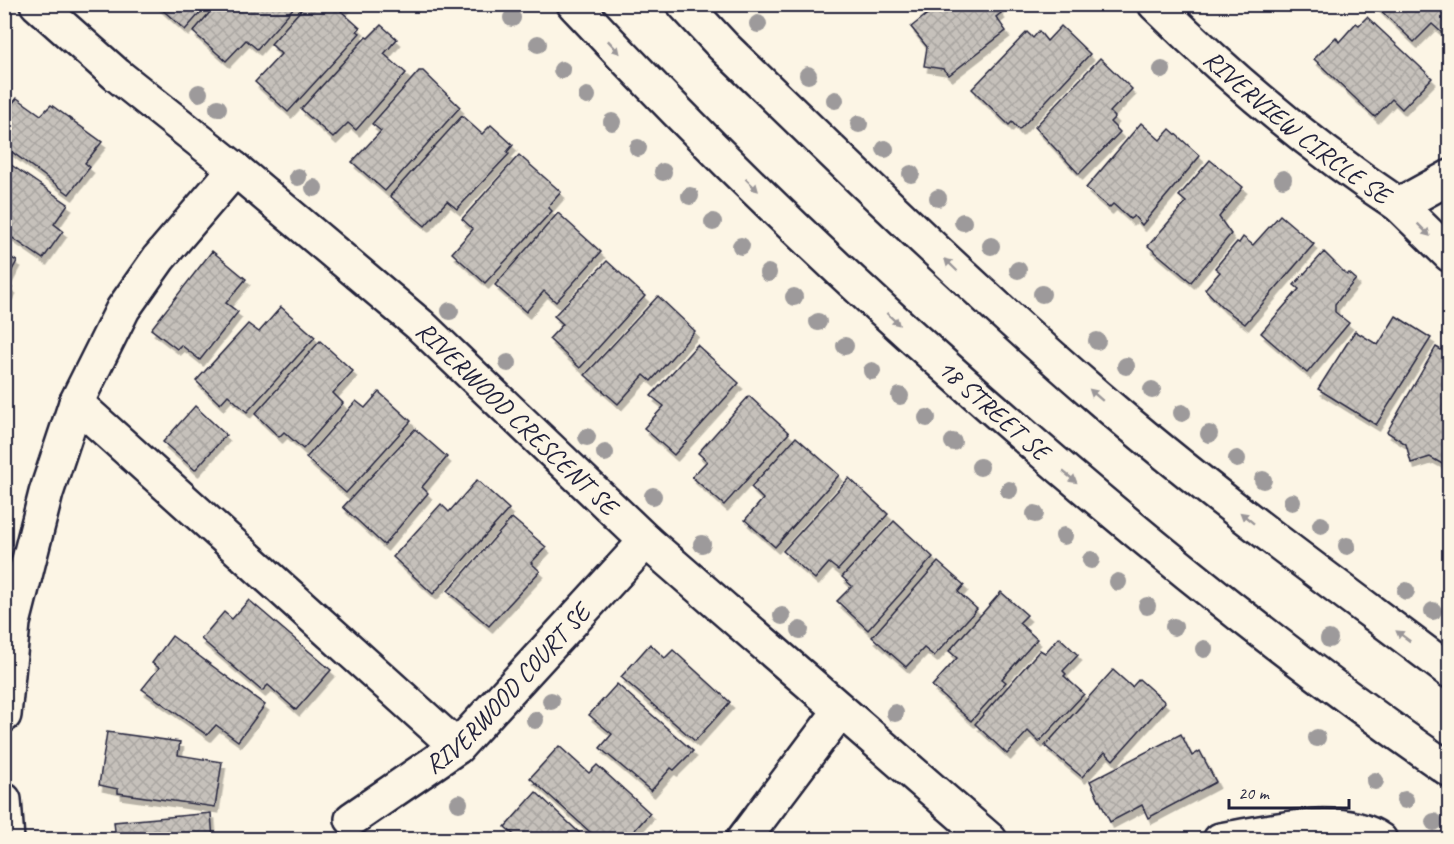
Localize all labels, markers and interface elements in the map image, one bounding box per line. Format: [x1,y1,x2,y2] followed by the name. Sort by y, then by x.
[607,40,621,55] one-way arrow
[1197,42,1399,213] street label: RIVERVIEW CIRCLE SE
[744,178,758,192] one-way arrow
[1417,223,1431,237] one-way arrow
[944,258,958,272] one-way arrow
[886,312,901,326] one-way arrow
[409,314,627,524] street label: RIVERWOOD CRESCENT SE
[931,351,1060,470] street label: 18 STREET SE
[1089,389,1104,402] one-way arrow
[1062,471,1078,484] one-way arrow
[1240,512,1255,525] one-way arrow
[418,594,599,781] street label: RIVERWOOD COURT SE
[1395,630,1410,642] one-way arrow
[1229,772,1349,810] scale bar
[1238,782,1271,804] text: 20 m

